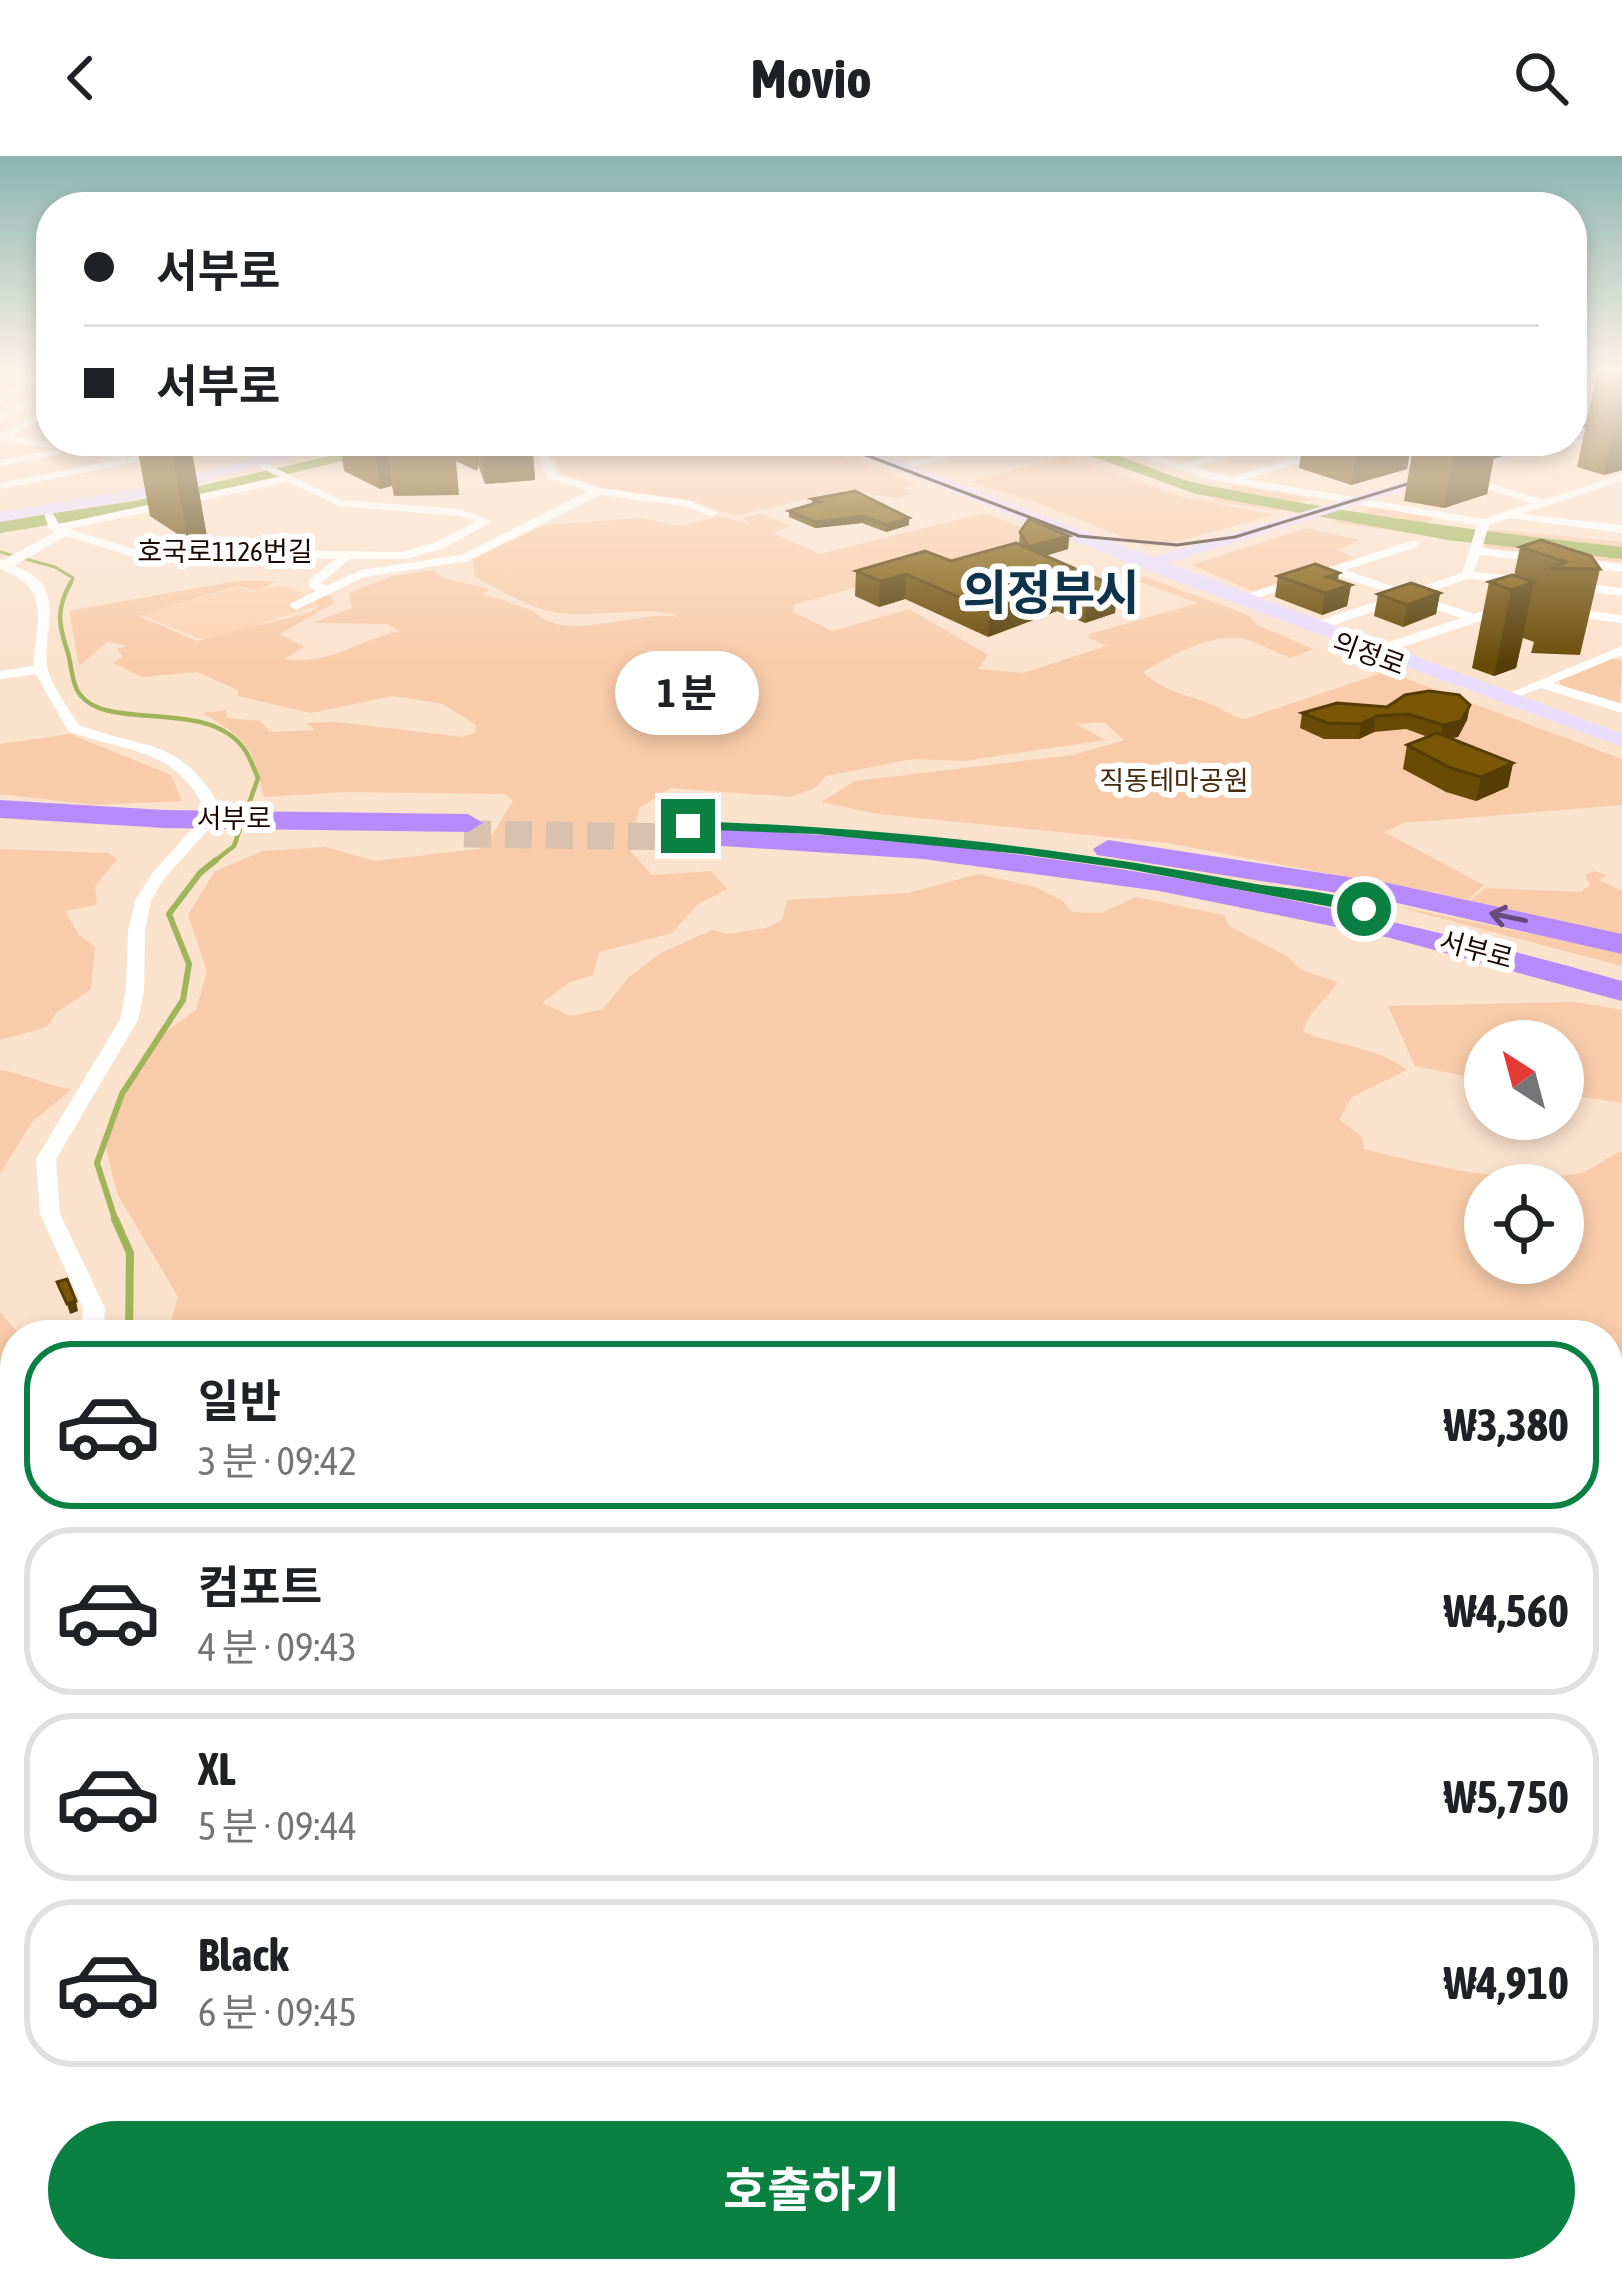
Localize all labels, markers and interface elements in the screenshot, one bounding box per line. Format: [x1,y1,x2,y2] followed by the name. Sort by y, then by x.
[48,45,114,111] icon: back
[1508,45,1574,111] icon: search
[750,48,872,109] text: Movio
[156,245,280,297] text: 서부로
[156,360,280,412] text: 서부로
[138,536,312,567] street label: 호국로1126번길
[963,565,1139,620] district label: 의정부시
[1329,626,1409,681] street label: 의정로
[616,652,760,736] callout: 1 분
[657,671,717,715] text: 1 분
[1099,765,1249,796] park label: 직동테마공원
[661,799,715,853] route end
[197,803,271,834] street label: 서부로
[1337,882,1391,936] route start
[1490,904,1528,927] one-way arrow
[1436,925,1516,974] street label: 서부로
[1464,1020,1584,1140] north arrow
[1464,1020,1584,1284] map controls
[1464,1164,1584,1284] button: locate
[54,1371,162,1479] icon: car
[198,1375,281,1427] text: 일반
[1444,1399,1569,1451] text: ₩3,380
[198,1439,357,1483] text: 3 분 · 09:42
[54,1557,162,1665] icon: car
[198,1561,322,1613] text: 컴포트
[1444,1585,1569,1637] text: ₩4,560
[198,1625,357,1669] text: 4 분 · 09:43
[54,1743,162,1851] icon: car
[198,1743,236,1795] text: XL
[1444,1771,1569,1823] text: ₩5,750
[198,1804,357,1848] text: 5 분 · 09:44
[54,1929,162,2037] icon: car
[198,1929,289,1981] text: Black
[1444,1957,1569,2009] text: ₩4,910
[198,1990,357,2034] text: 6 분 · 09:45
[48,2121,1575,2259] button: 호출하기

